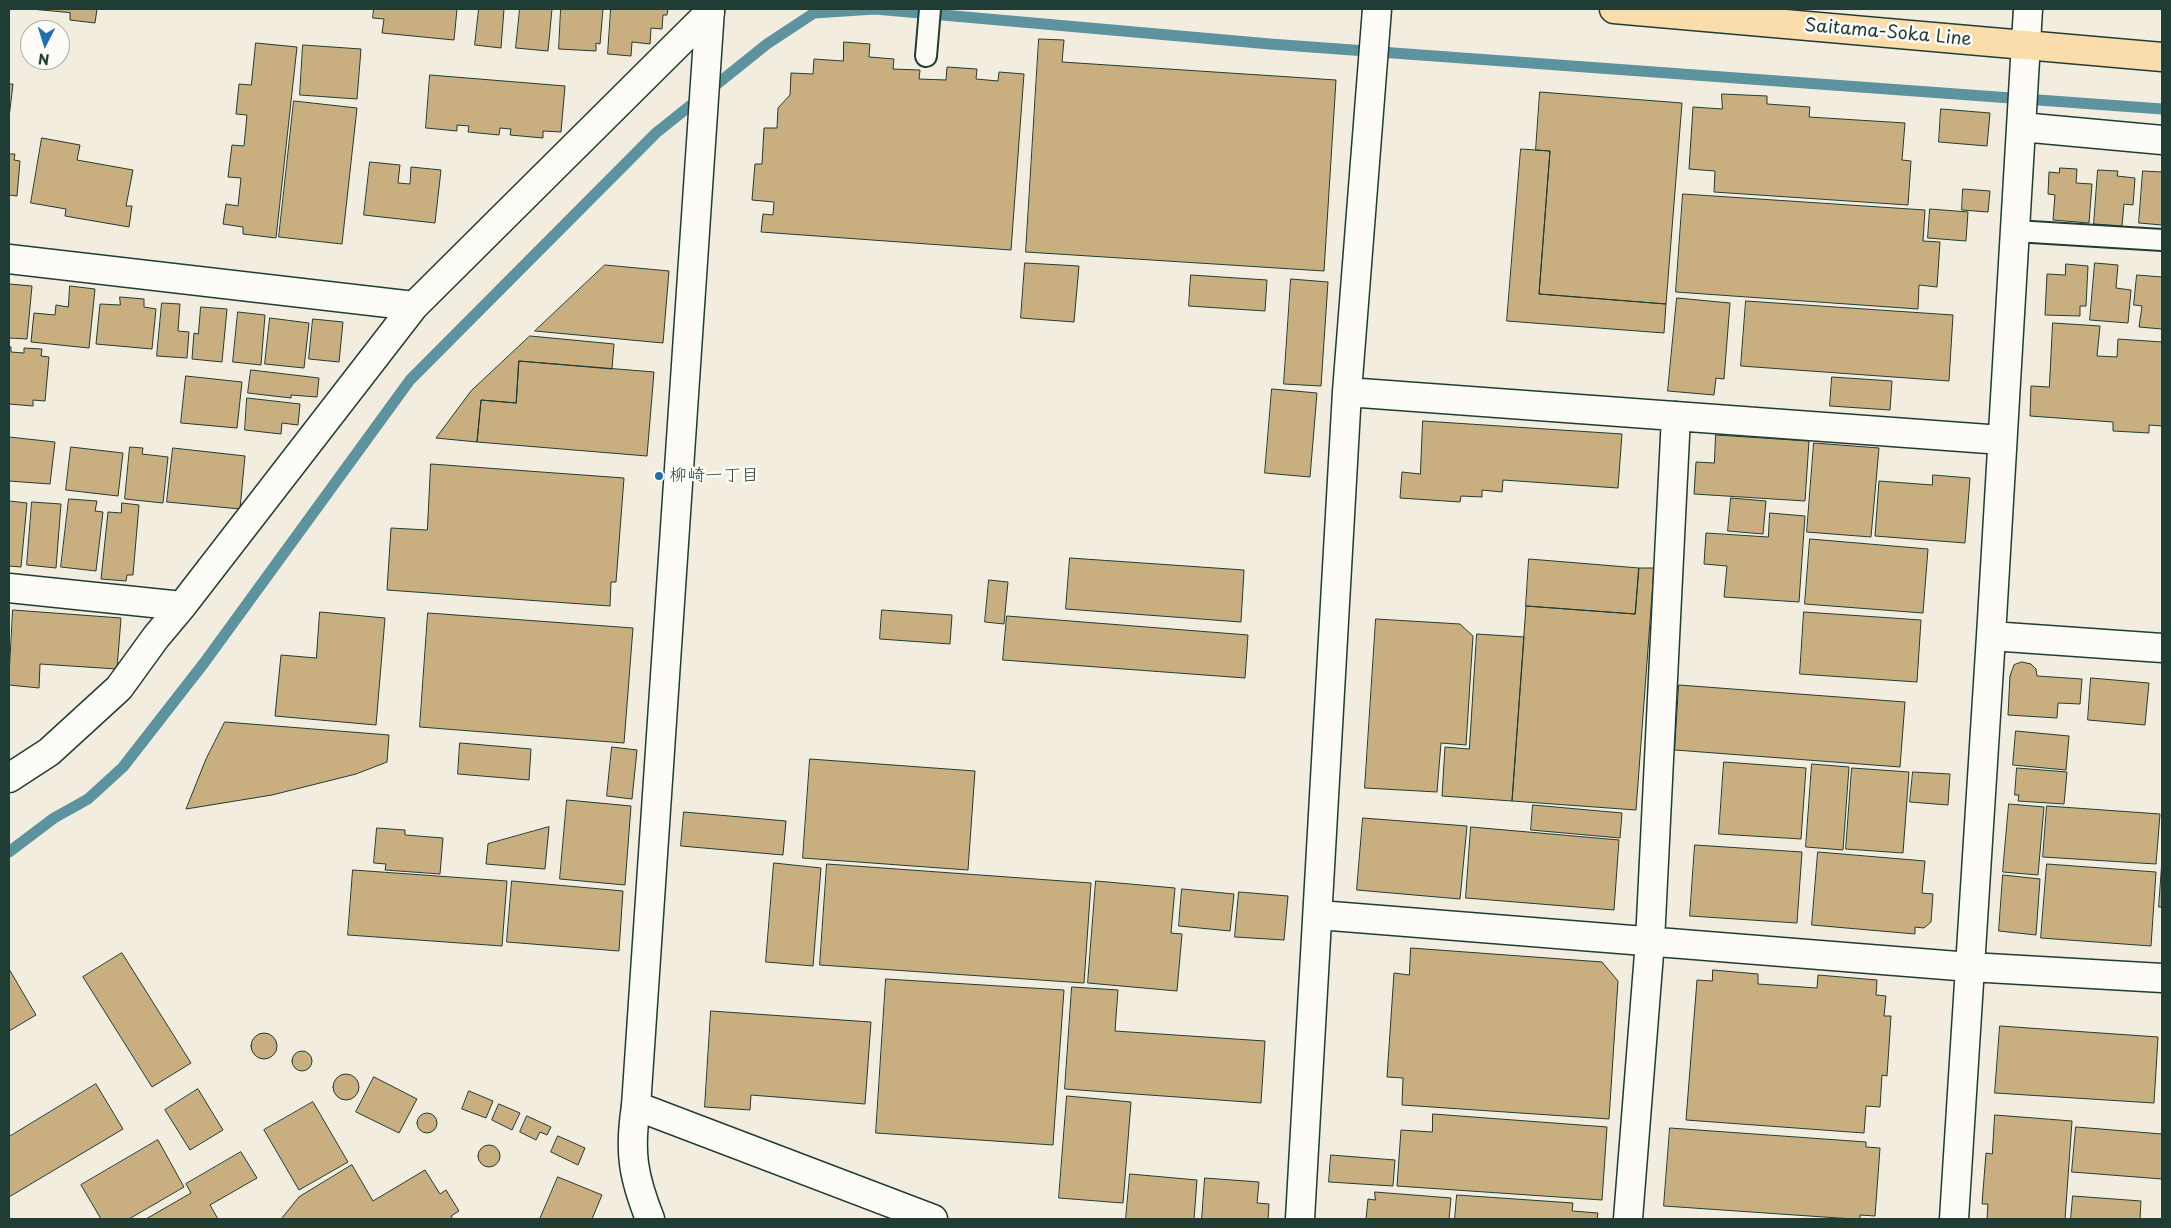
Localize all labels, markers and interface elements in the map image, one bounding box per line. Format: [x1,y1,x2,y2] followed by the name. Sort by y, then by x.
[1804,15,1972,51] street label: Saitama-Soka Line
[20,20,70,70] north arrow
[37,49,50,70] text: N
[669,465,759,487] place label: 柳崎一丁目
[653,470,665,482] marker: 柳崎一丁目

